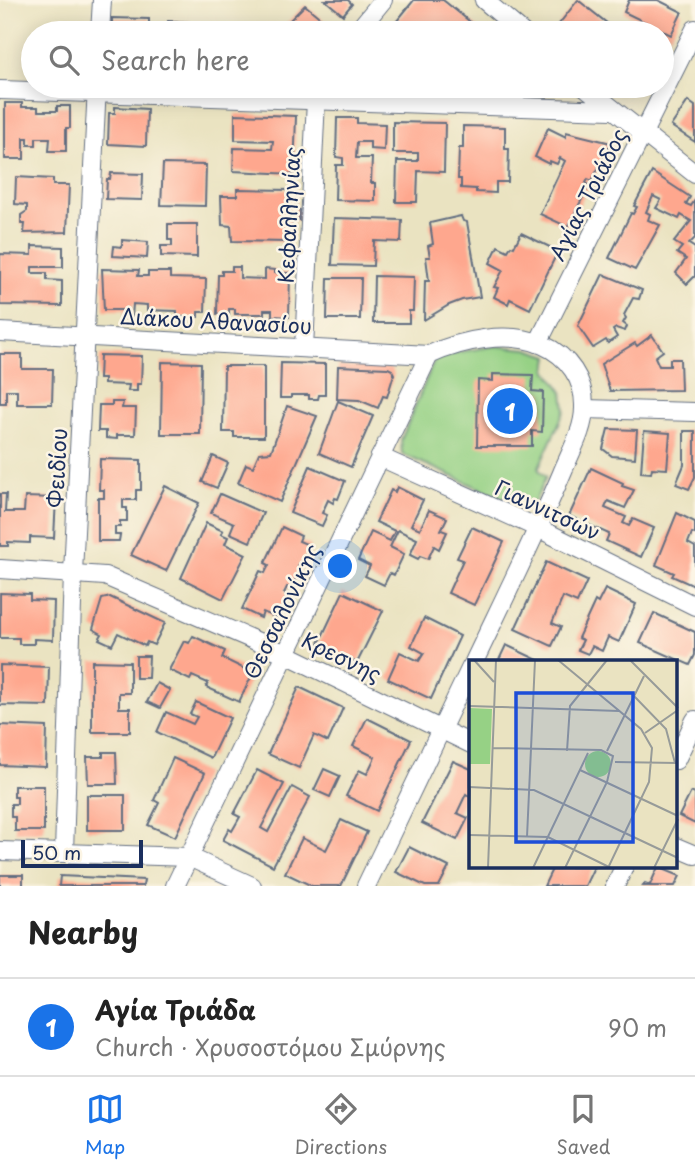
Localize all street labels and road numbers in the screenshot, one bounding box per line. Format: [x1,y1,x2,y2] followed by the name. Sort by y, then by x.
[540,122,634,266] street label: Αγίας Τριάδος
[268,146,308,284] street label: Κεφαλληνίας
[119,299,313,341] street label: Διάκου Αθανασίου
[38,427,74,509] street label: Φειδίου
[490,471,606,547] street label: Γιαννιτσών
[234,538,328,684] street label: Θεσσαλονίκης
[296,623,388,689] street label: Κρεσνης

